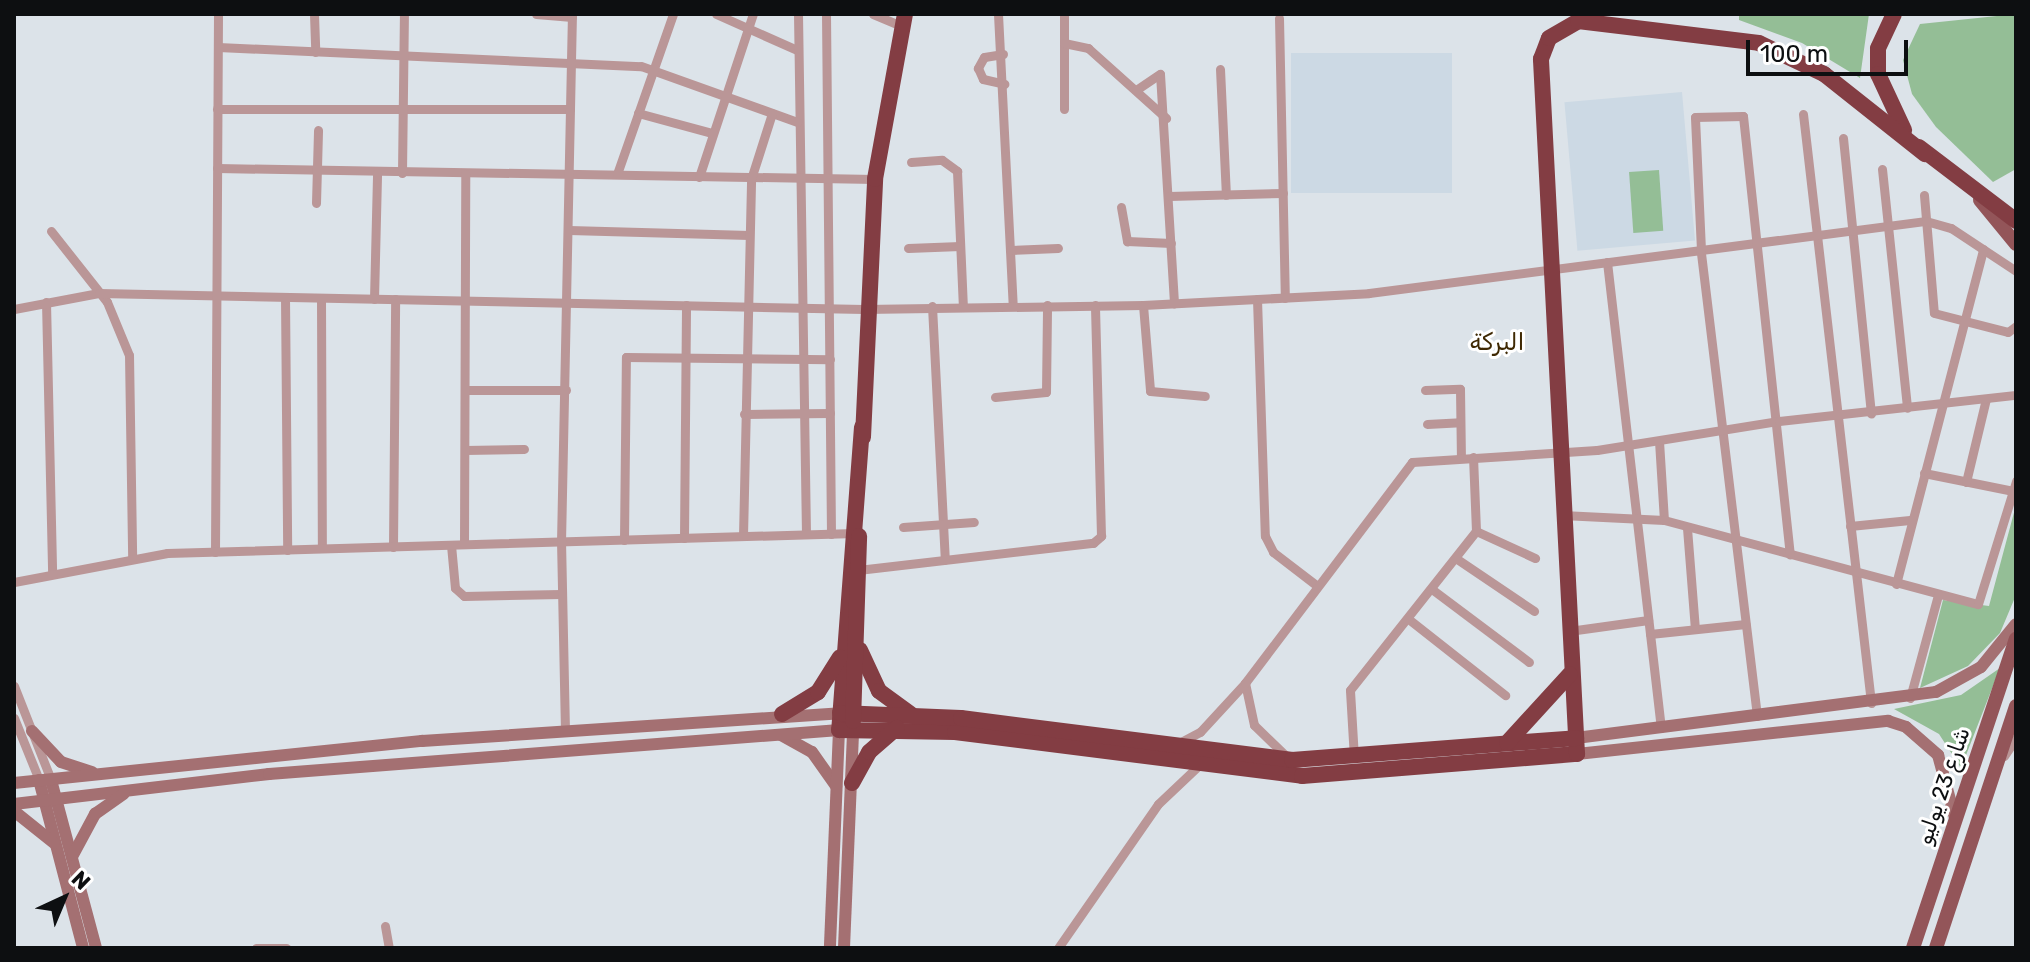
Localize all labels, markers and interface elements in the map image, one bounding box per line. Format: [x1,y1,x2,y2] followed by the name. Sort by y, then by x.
[1750,24,1912,74] scale bar
[1760,40,1828,68] text: 100 m
[1470,329,1524,357] district label: البركة
[1911,724,1975,848] street label: شارع 23 يوليو
[24,858,104,938] north arrow
[66,865,96,896] text: N

